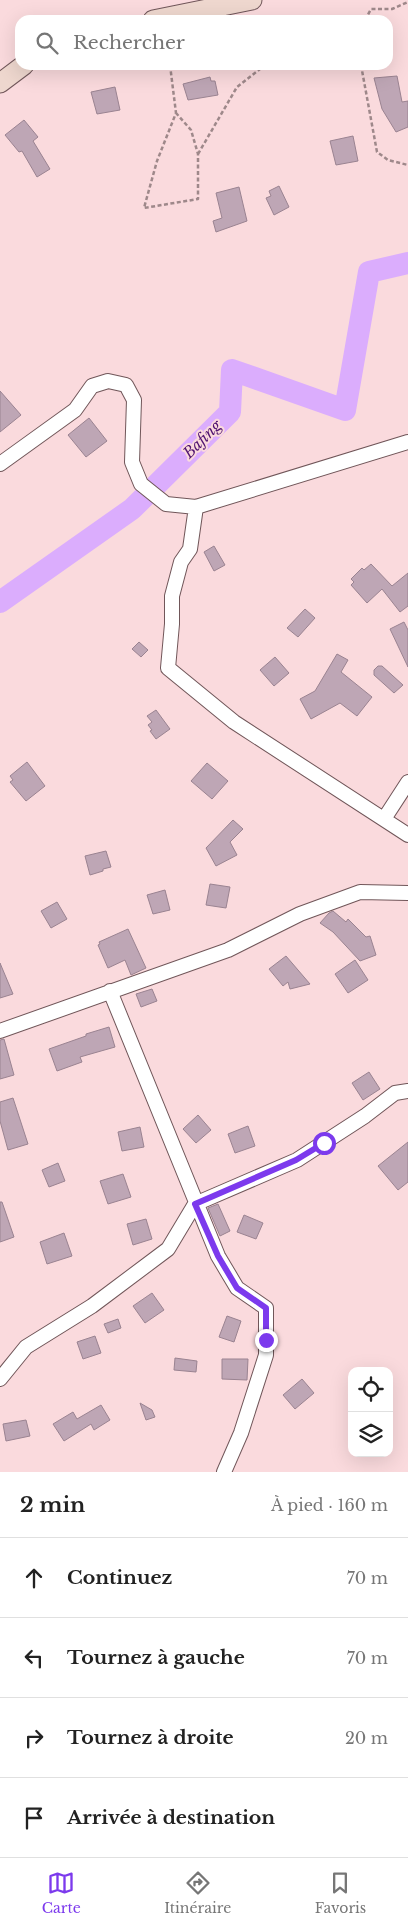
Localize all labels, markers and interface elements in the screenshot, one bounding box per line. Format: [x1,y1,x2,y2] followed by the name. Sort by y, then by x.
[15,15,393,70] search box
[33,29,61,57] icon: search
[73,31,185,54] text: Rechercher
[178,415,226,463] water label: Bafing
[313,1132,336,1155] route start
[255,1329,278,1352] route end
[348,1367,393,1457] map controls
[348,1367,393,1412] button: locate
[348,1412,393,1457] button: layers
[20,1492,85,1518] text: 2 min
[271,1495,388,1515] text: À pied · 160 m
[20,1564,48,1592] icon: ahead
[67,1566,172,1589] text: Continuez
[347,1568,388,1588] text: 70 m
[20,1644,48,1672] icon: left
[67,1646,245,1669] text: Tournez à gauche
[347,1648,388,1668] text: 70 m
[20,1724,48,1752] icon: right
[67,1726,234,1749] text: Tournez à droite
[345,1728,388,1748] text: 20 m
[20,1804,48,1832] icon: arrive
[67,1806,275,1829] text: Arrivée à destination
[42,1869,81,1917] tab: Carte
[164,1869,231,1917] tab: Itinéraire
[315,1869,366,1917] tab: Favoris

